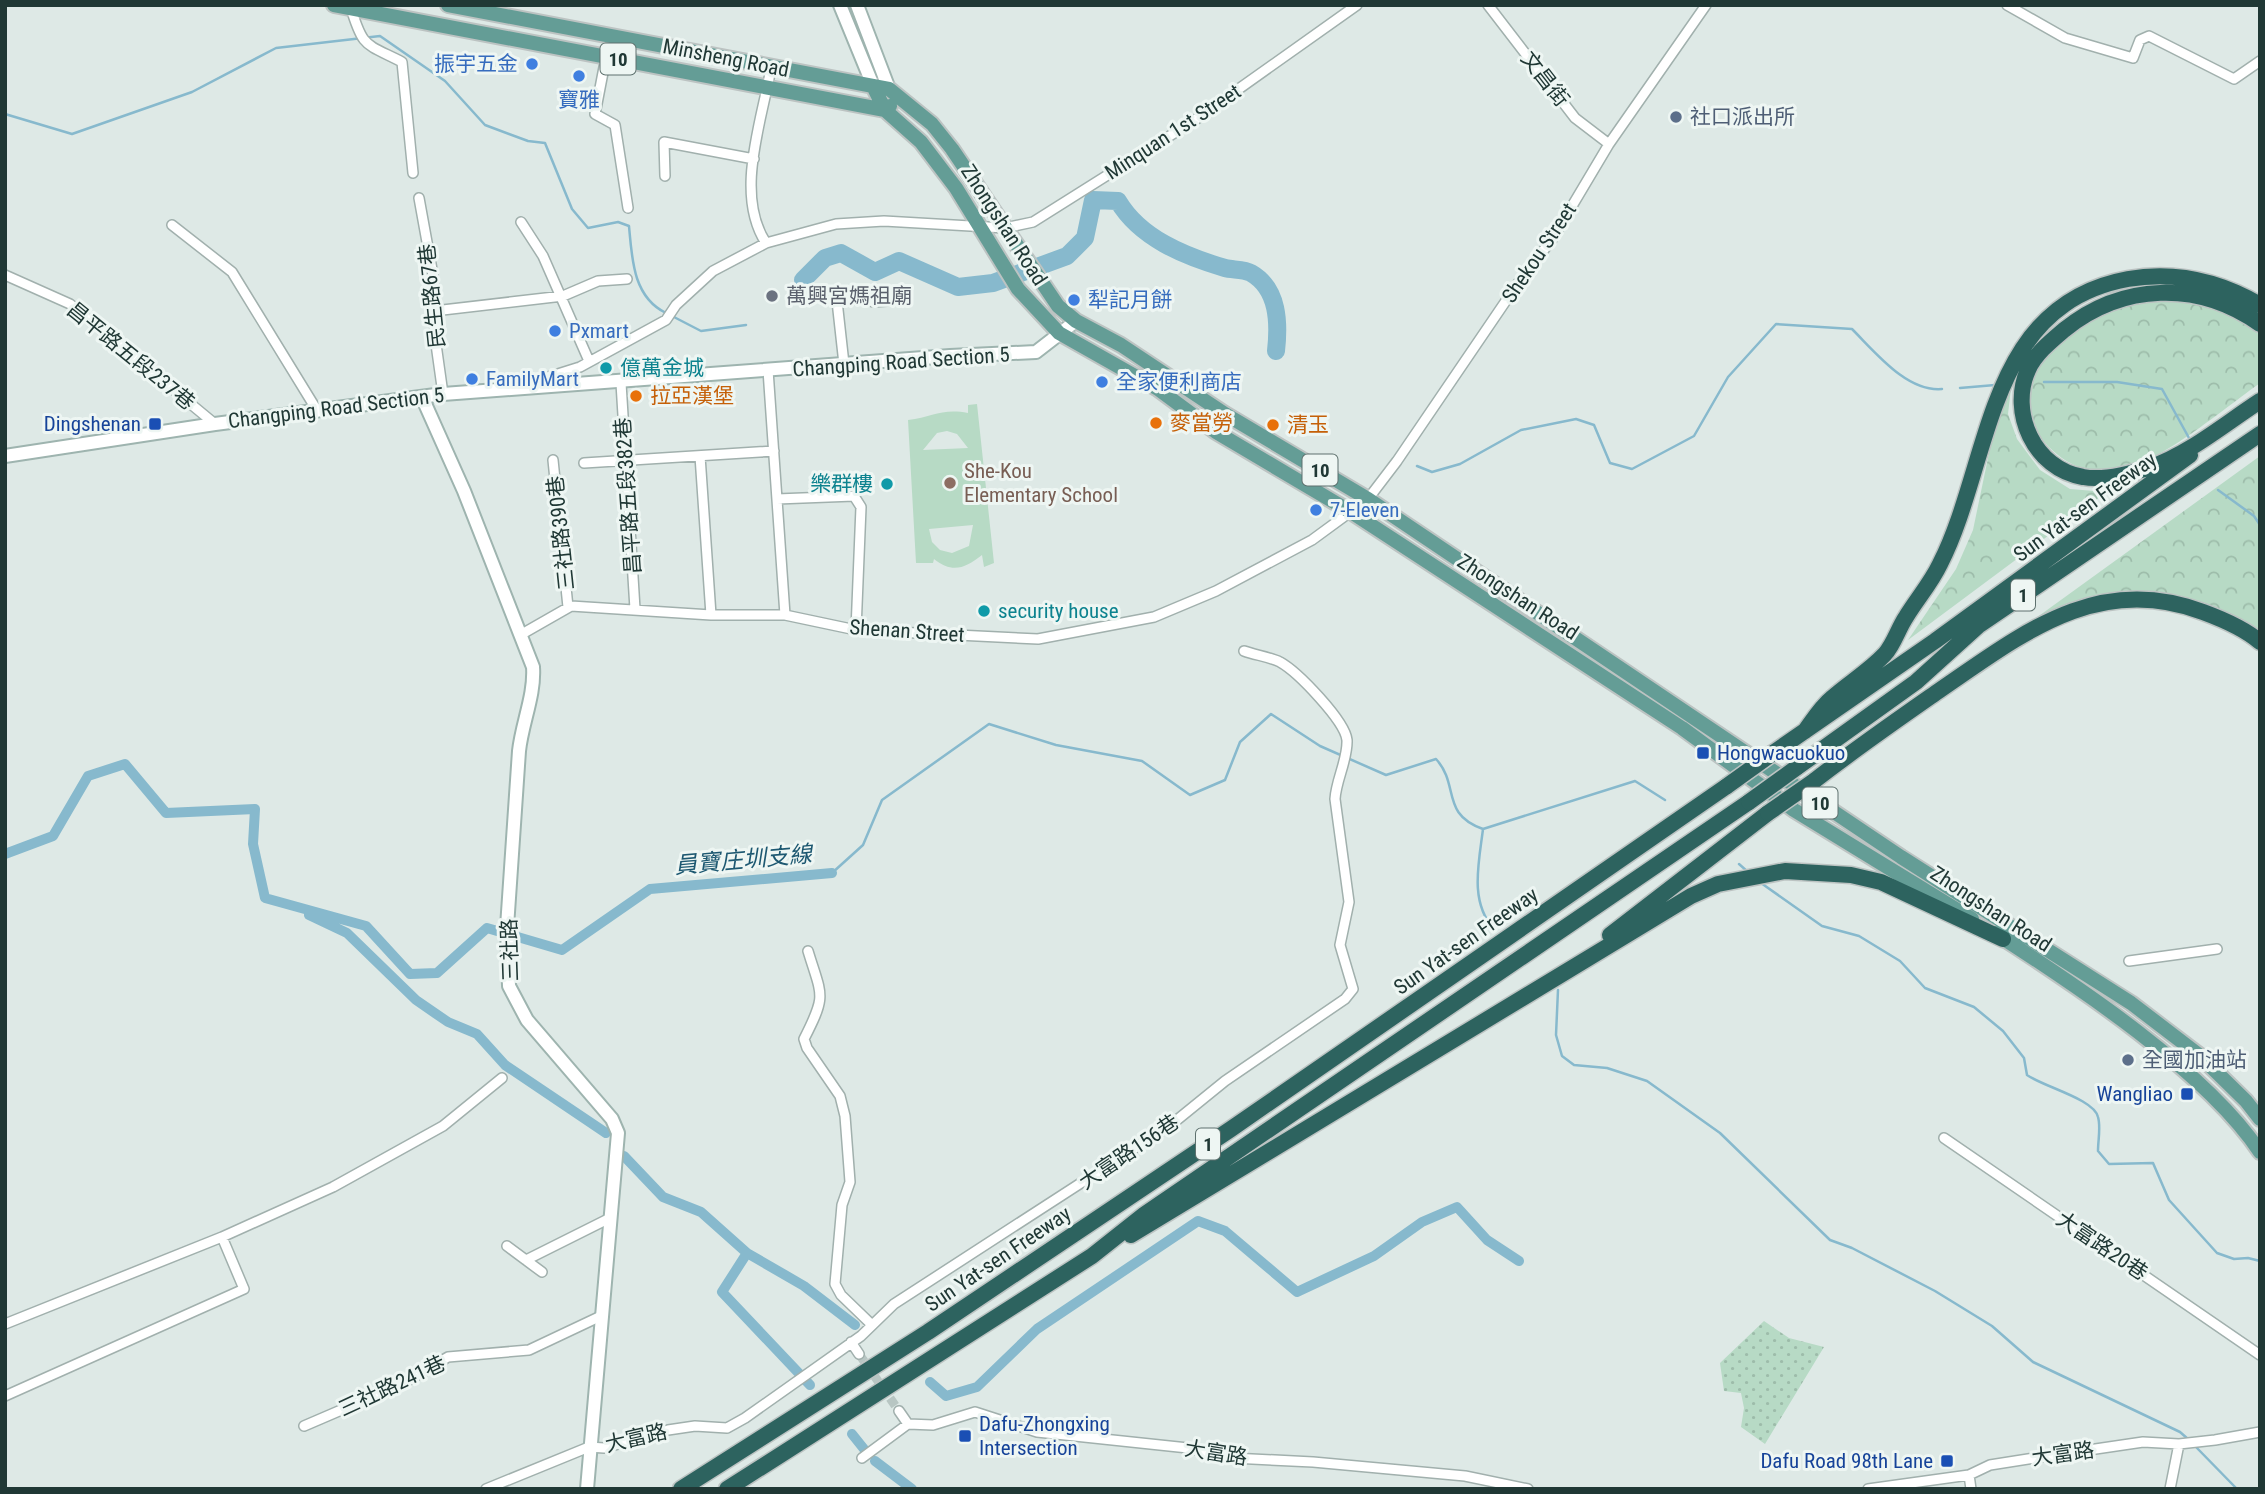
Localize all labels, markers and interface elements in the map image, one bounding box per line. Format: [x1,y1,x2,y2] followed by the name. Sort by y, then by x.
[661,34,791,82] street label: Minsheng Road
[600,44,636,74] road number: 10
[1516,47,1574,111] street label: 文昌街
[434,52,518,76] place label: 振宇五金
[524,56,540,72] marker: 振宇五金
[571,68,587,84] marker: 寶雅
[1101,79,1245,185] street label: Minquan 1st Street
[558,88,600,112] place label: 寶雅
[1690,105,1795,129] place label: 社口派出所
[1668,109,1684,125] marker: 社口派出所
[956,160,1052,290] street label: Zhongshan Road
[1497,199,1581,307] street label: Shekou Street
[415,243,449,349] street label: 民生路67巷
[786,284,912,308] place label: 萬興宮媽祖廟
[764,288,780,304] marker: 萬興宮媽祖廟
[1088,288,1172,312] place label: 犁記月餅
[1066,292,1082,308] marker: 犁記月餅
[62,297,200,415] street label: 昌平路五段237巷
[569,319,629,343] place label: Pxmart
[547,323,563,339] marker: Pxmart
[792,342,1010,382] street label: Changping Road Section 5
[620,356,704,380] place label: 億萬金城
[598,360,614,376] marker: 億萬金城
[486,367,579,391] place label: FamilyMart
[1116,370,1242,394] place label: 全家便利商店
[464,371,480,387] marker: FamilyMart
[1094,374,1110,390] marker: 全家便利商店
[227,383,445,433] street label: Changping Road Section 5
[650,384,734,408] place label: 拉亞漢堡
[628,388,644,404] marker: 拉亞漢堡
[1170,411,1233,435] place label: 麥當勞
[44,412,141,436] place label: Dingshenan
[1287,413,1329,437] place label: 清玉
[1148,415,1164,431] marker: 麥當勞
[147,416,163,432] marker: Dingshenan
[611,417,645,575] street label: 昌平路五段382巷
[1265,417,1281,433] marker: 清玉
[2009,447,2161,567] street label: Sun Yat-sen Freeway
[1302,454,1338,485] road number: 10
[964,459,1118,507] place label: She-Kou Elementary School
[810,472,873,496] place label: 樂群樓
[543,475,579,591] street label: 三社路390巷
[942,475,958,491] marker: She-Kou Elementary School
[879,476,895,492] marker: 樂群樓
[1330,498,1399,522] place label: 7-Eleven
[1308,502,1324,518] marker: 7-Eleven
[1453,549,1583,645] street label: Zhongshan Road
[2011,580,2035,610] road number: 1
[998,599,1119,623] place label: security house
[976,603,992,619] marker: security house
[849,615,965,647] street label: Shenan Street
[1717,741,1845,765] place label: Hongwacuokuo
[1695,745,1711,761] marker: Hongwacuokuo
[1802,788,1838,818] road number: 10
[673,840,816,879] water label: 員寶庄圳支線
[1926,861,2056,957] street label: Zhongshan Road
[1389,882,1543,1000] street label: Sun Yat-sen Freeway
[497,918,523,982] street label: 三社路
[2142,1048,2247,1072] place label: 全國加油站
[2120,1052,2136,1068] marker: 全國加油站
[2097,1082,2173,1106] place label: Wangliao
[2179,1086,2195,1102] marker: Wangliao
[1075,1110,1183,1194] street label: 大富路156巷
[1196,1128,1220,1160] road number: 1
[921,1201,1075,1317] street label: Sun Yat-sen Freeway
[2052,1207,2152,1285] street label: 大富路20巷
[335,1351,449,1421] street label: 三社路241巷
[979,1412,1110,1460] place label: Dafu-Zhongxing Intersection
[603,1419,669,1457] street label: 大富路
[957,1428,973,1444] marker: Dafu-Zhongxing Intersection
[1183,1436,1249,1470] street label: 大富路
[2030,1438,2096,1470] street label: 大富路
[1760,1449,1933,1473] place label: Dafu Road 98th Lane
[1939,1453,1955,1469] marker: Dafu Road 98th Lane

